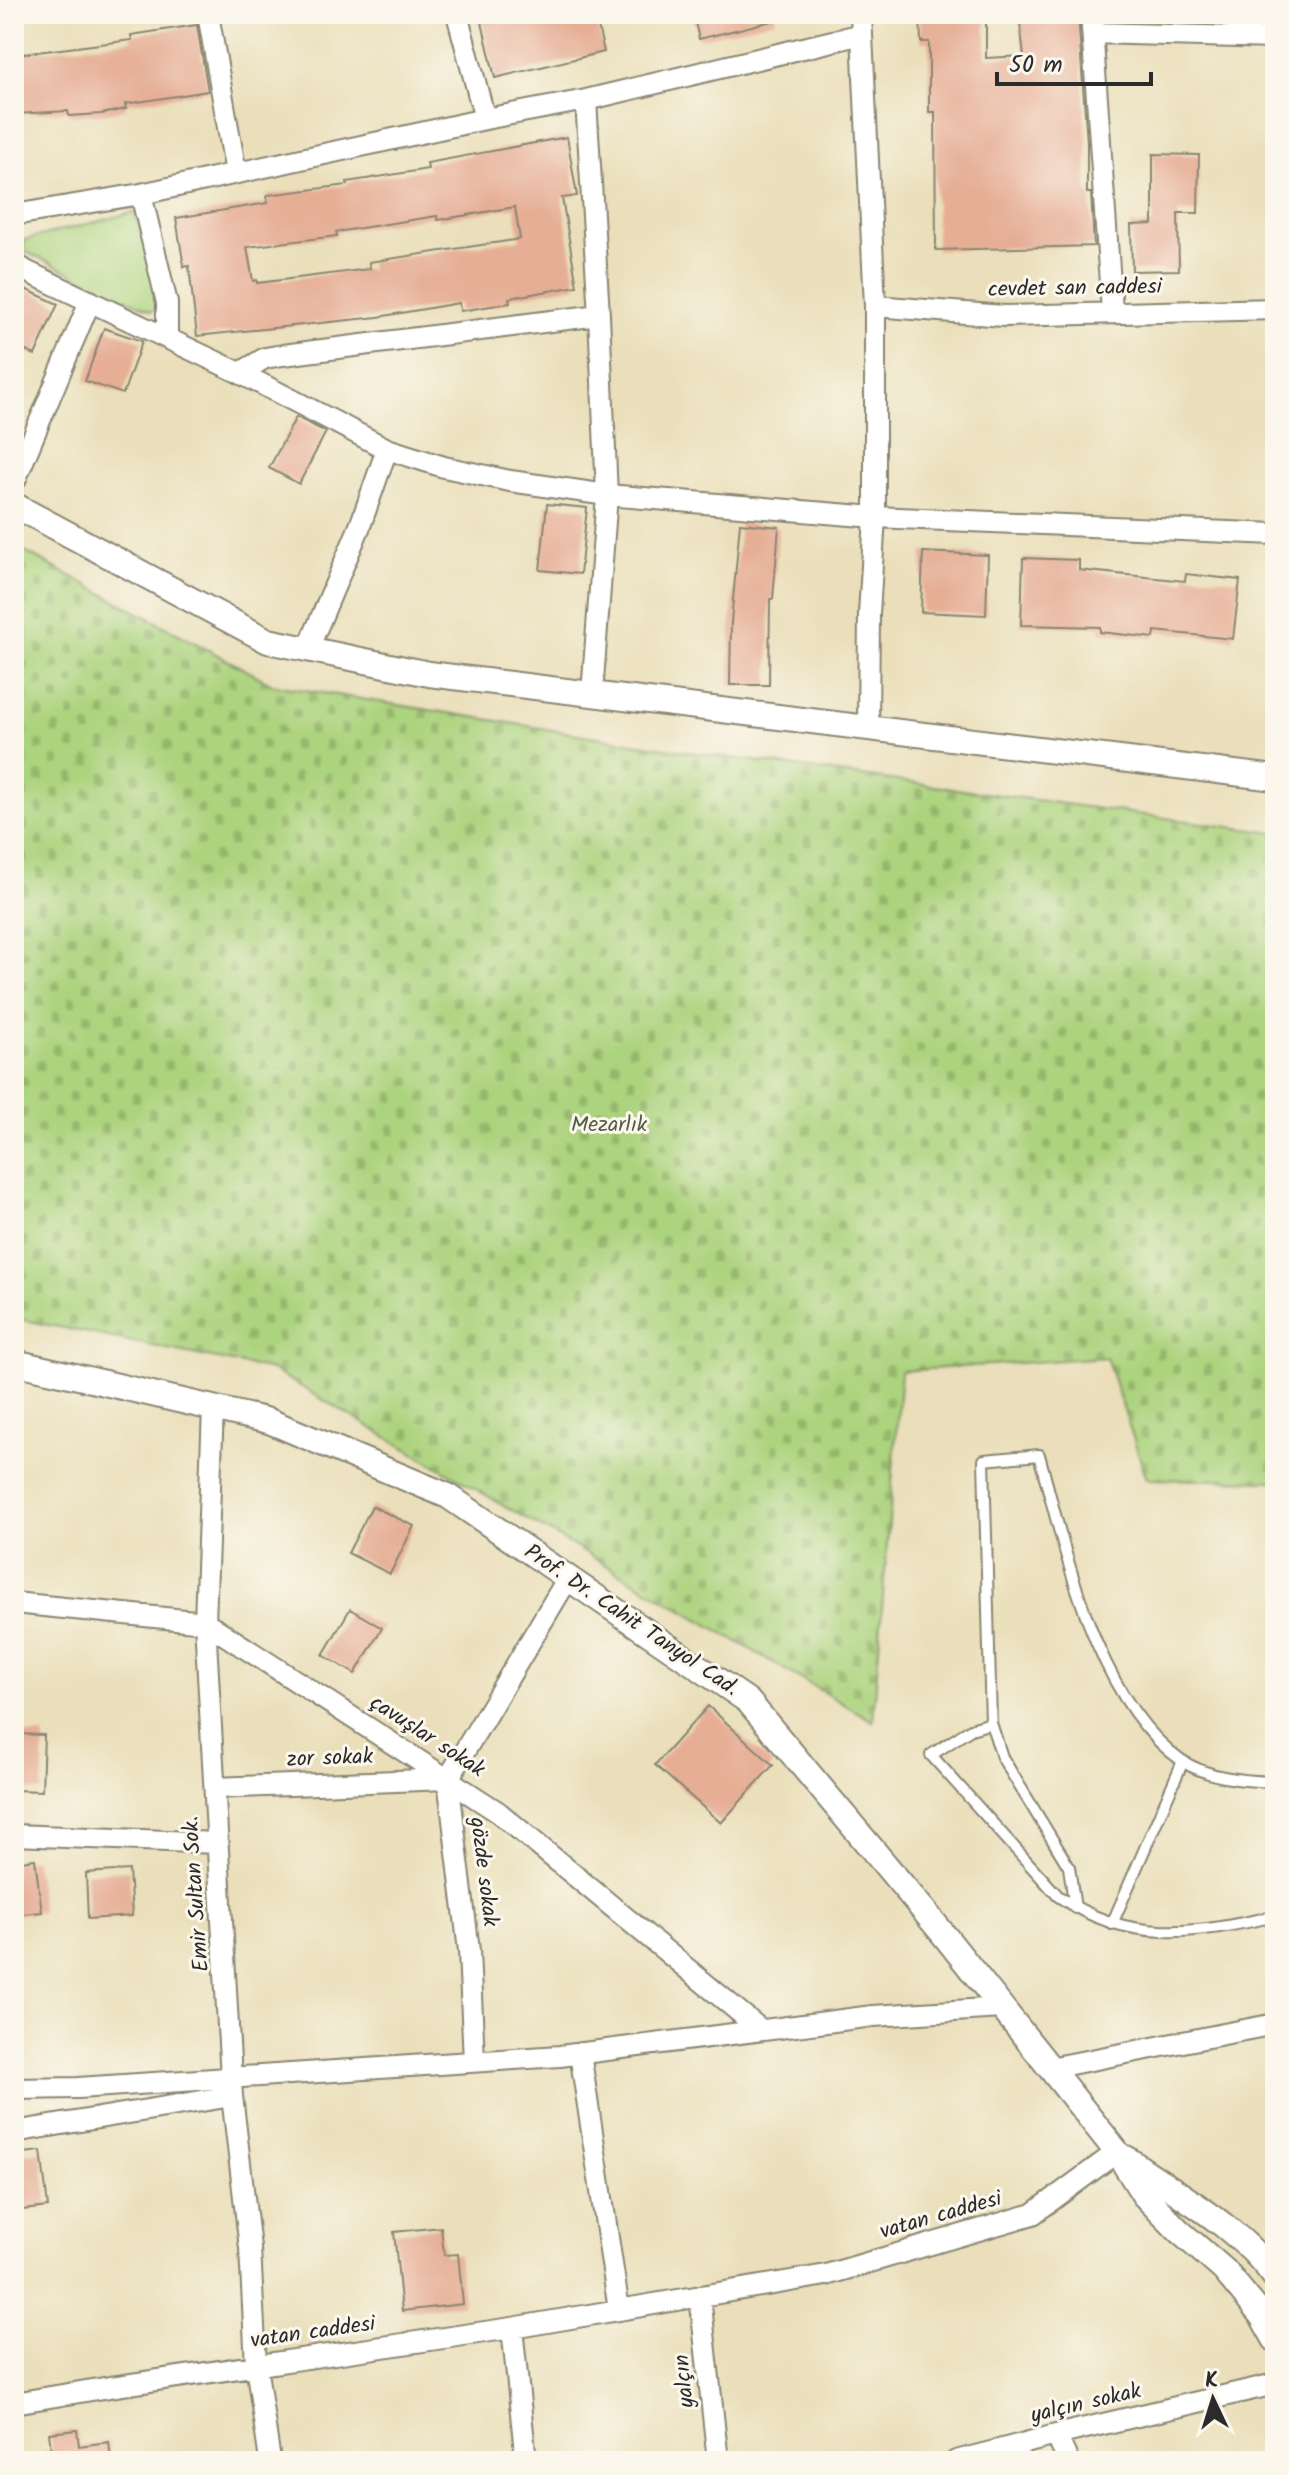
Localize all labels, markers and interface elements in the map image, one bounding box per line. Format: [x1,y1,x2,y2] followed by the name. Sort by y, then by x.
[997,36,1151,86] scale bar
[1009,46,1063,85] text: 50 m
[988,270,1163,308] street label: cevdet san caddesi
[571,1108,648,1143] park label: Mezarlık
[516,1536,746,1706] street label: Prof. Dr. Cahit Tanyol Cad.
[362,1687,492,1788] street label: çavuşlar sokak
[286,1740,374,1778] street label: zor sokak
[459,1814,507,1929] street label: gözde sokak
[174,1815,220,1973] street label: Emir Sultan Sok.
[876,2182,1007,2250] street label: vatan caddesi
[248,2307,378,2359] street label: vatan caddesi
[665,2353,705,2410] street label: yalçın
[1173,2359,1253,2439] north arrow
[1204,2364,1220,2399] text: K
[1026,2374,1145,2434] street label: yalçın sokak

